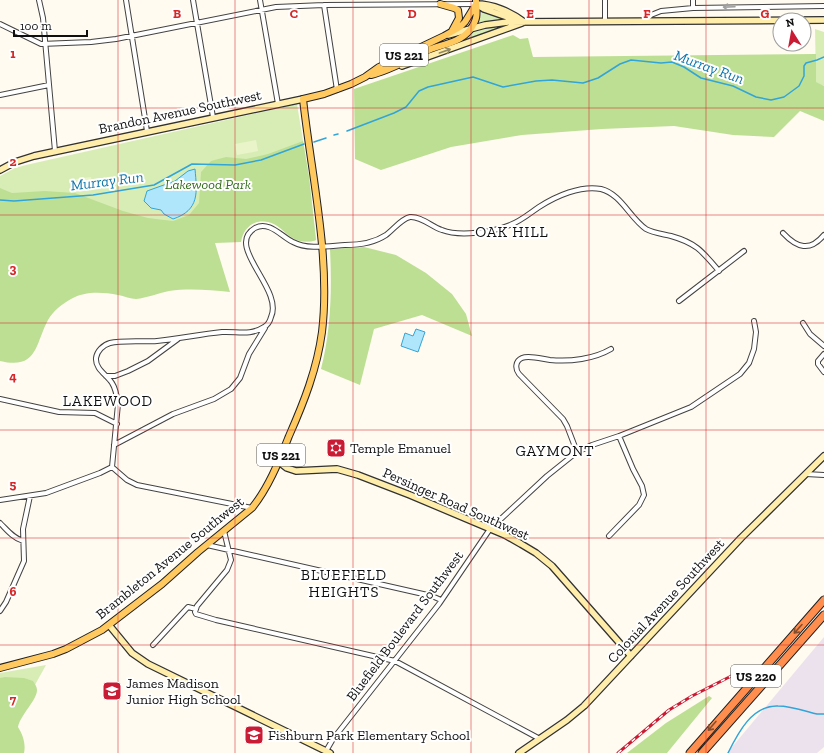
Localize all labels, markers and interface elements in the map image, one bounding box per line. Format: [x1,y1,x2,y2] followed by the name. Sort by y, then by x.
[723,4,736,11] one-way arrow
[173,6,181,21] text: B
[290,6,298,21] text: C
[407,6,417,21] text: D
[526,6,534,21] text: E
[643,6,651,21] text: F
[761,6,770,21] text: G
[14,12,87,38] scale bar
[772,12,812,52] north arrow
[785,15,796,30] text: N
[20,19,52,33] text: 100 m
[380,44,428,66] road number: US 221
[10,46,16,61] text: 1
[672,46,747,88] water label: Murray Run
[439,47,452,54] one-way arrow
[97,86,264,138] street label: Brandon Avenue Southwest
[10,154,17,169] text: 2
[70,168,145,194] water label: Murray Run
[165,176,251,193] park label: Lakewood Park
[475,223,549,241] district label: OAK HILL
[10,261,17,276] text: 3
[9,369,17,384] text: 4
[63,392,153,410] district label: LAKEWOOD
[325,437,347,459] synagogue icon: Temple Emanuel
[350,440,451,457] place label: Temple Emanuel
[515,442,595,460] district label: GAYMONT
[257,444,305,466] road number: US 221
[380,464,533,544] street label: Persinger Road Southwest
[10,477,17,492] text: 5
[93,493,248,623] street label: Brambleton Avenue Southwest
[604,535,729,667] street label: Colonial Avenue Southwest
[343,547,468,704] street label: Bluefield Boulevard Southwest
[301,566,387,601] district label: BLUEFIELD HEIGHTS
[10,584,17,599] text: 6
[793,624,803,634] one-way arrow
[731,665,781,687] road number: US 220
[126,675,241,708] place label: James Madison Junior High School
[101,680,123,702] school or university icon: James Madison Junior High School
[10,692,17,707] text: 7
[708,721,717,732] one-way arrow
[243,724,265,746] school or university icon: Fishburn Park Elementary School
[268,727,470,744] place label: Fishburn Park Elementary School

